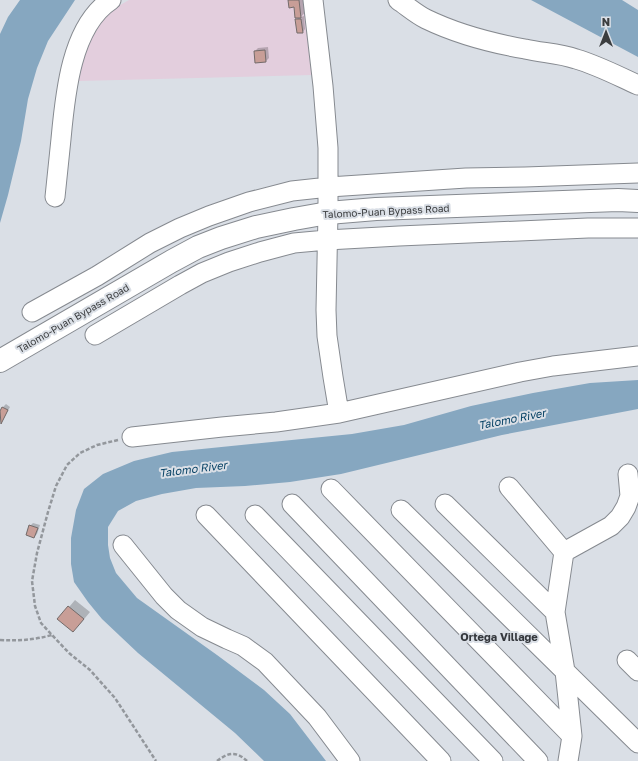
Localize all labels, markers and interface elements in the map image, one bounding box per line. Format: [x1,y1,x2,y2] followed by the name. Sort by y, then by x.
[586,12,626,52] north arrow
[602,15,610,28] text: N
[322,202,450,220] street label: Talomo-Puan Bypass Road
[15,281,131,355] street label: Talomo-Puan Bypass Road
[477,405,548,431] water label: Talomo River
[158,458,229,479] water label: Talomo River
[460,630,538,643] district label: Ortega Village

